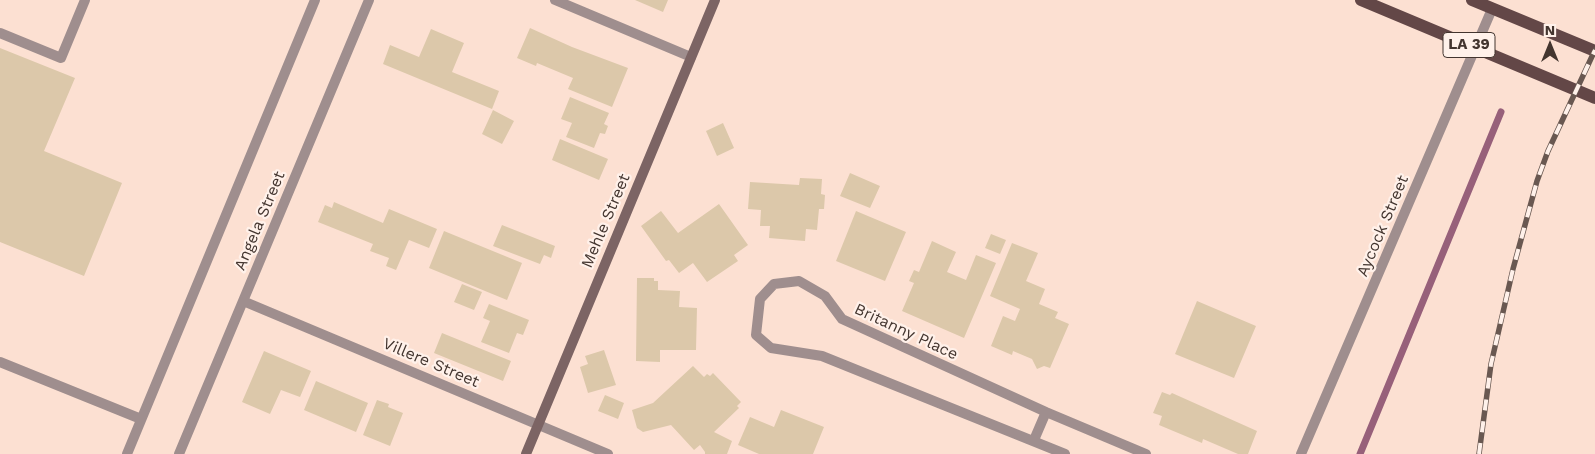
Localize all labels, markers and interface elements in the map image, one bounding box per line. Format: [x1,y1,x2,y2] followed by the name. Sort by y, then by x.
[1525,20,1575,70] north arrow
[1545,22,1555,38] text: N
[1443,32,1495,58] road number: LA 39
[230,169,290,273] street label: Angela Street
[578,171,634,271] street label: Mehle Street
[1353,172,1413,280] street label: Aycock Street
[851,300,961,364] street label: Britanny Place
[380,334,482,392] street label: Villere Street

